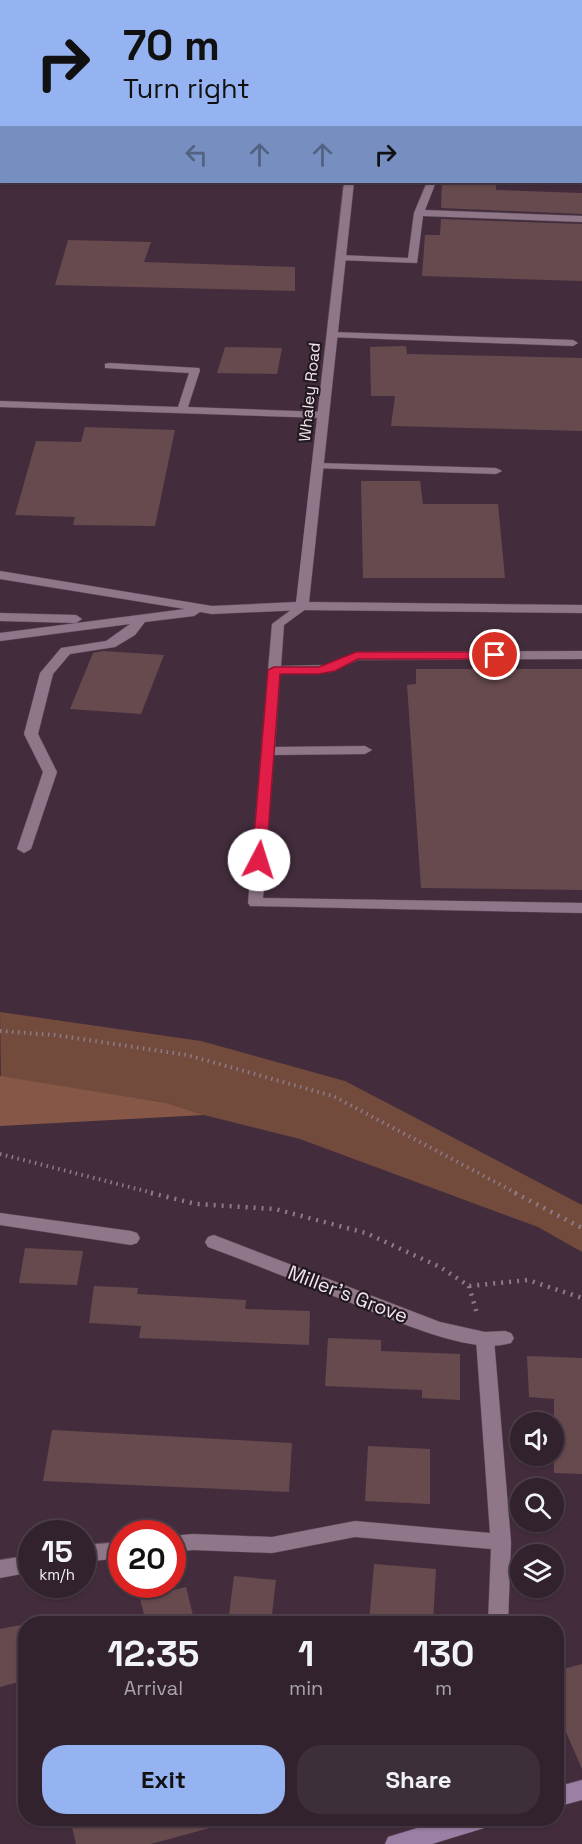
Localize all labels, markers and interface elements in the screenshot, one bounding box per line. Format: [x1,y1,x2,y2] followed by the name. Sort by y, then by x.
[123,19,220,72] text: 70 m
[24,24,102,102] icon: right
[123,71,250,106] text: Turn right
[180,138,213,171] icon: left
[243,138,276,171] icon: ahead
[306,138,339,171] icon: ahead
[369,138,402,171] icon: right
[294,341,325,443] street label: Whaley Road
[469,629,520,680] pin
[478,638,511,671] icon: arrive
[227,828,291,892] position arrow
[284,1259,412,1329] street label: Miller's Grove
[510,1412,564,1598] map controls
[510,1412,564,1466] button: sound
[510,1478,564,1532] button: search
[108,1520,186,1598] speed limit sign: 20
[41,1532,73,1571] text: 15
[510,1544,564,1598] button: layers
[39,1565,75,1584] text: km/h
[108,1631,199,1677] text: 12:35
[298,1631,314,1677] text: 1
[413,1631,474,1677] text: 130
[124,1675,183,1701] text: Arrival
[289,1675,323,1701] text: min
[435,1675,452,1701] text: m
[42,1745,285,1814] button: Exit
[297,1745,540,1814] button: Share

